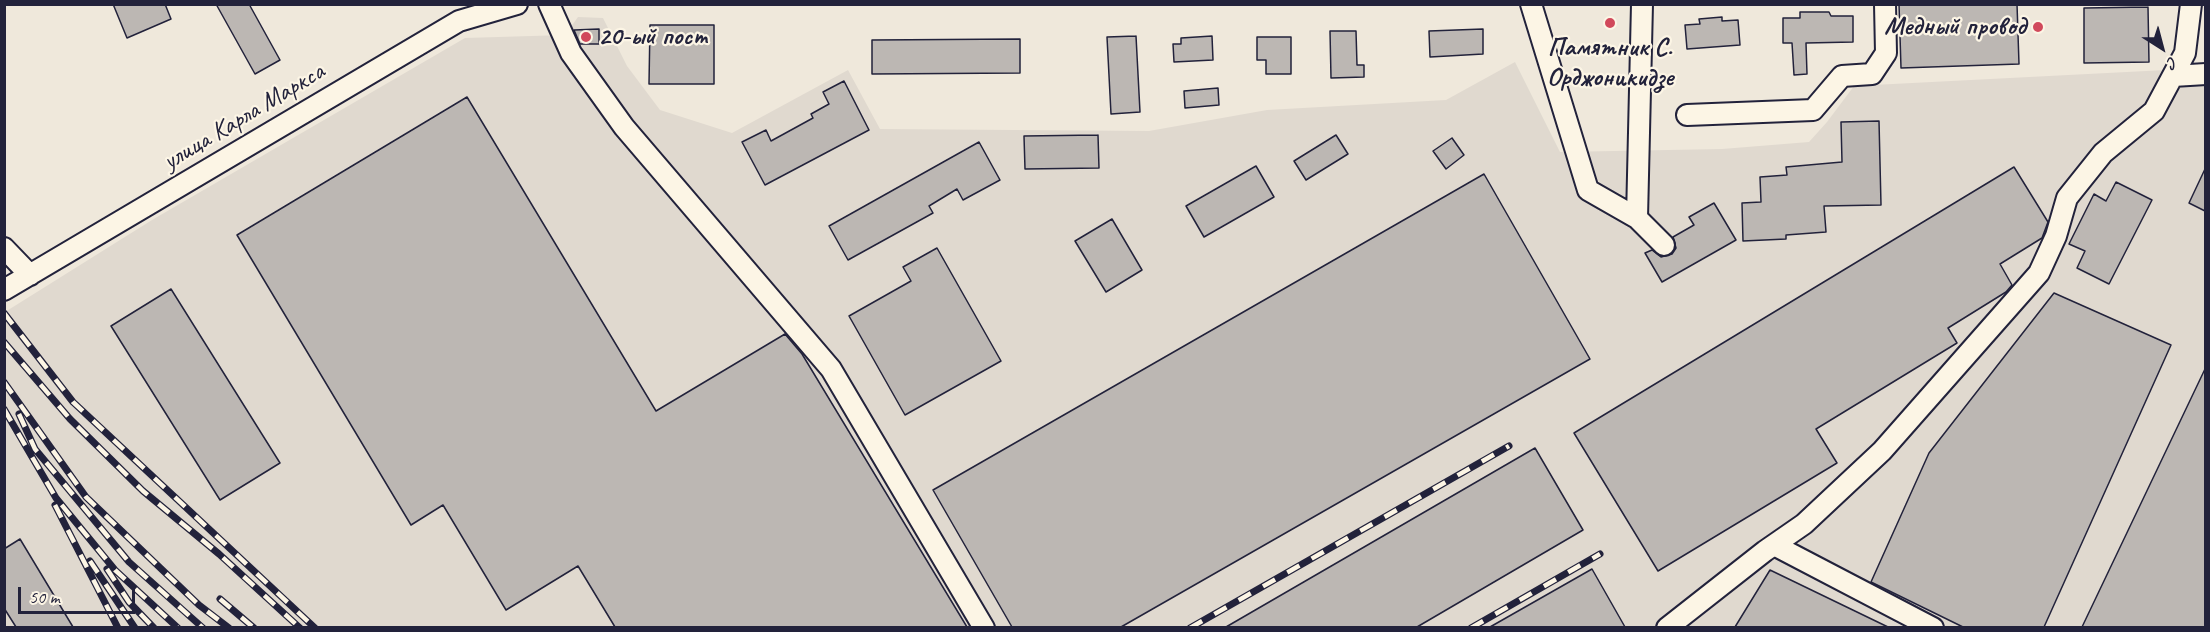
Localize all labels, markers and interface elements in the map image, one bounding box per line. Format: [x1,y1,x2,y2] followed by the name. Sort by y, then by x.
[1884,11,2026,43] place label: Медный провод
[1603,16,1617,30] marker: Памятник С. Орджоникидзе
[2132,18,2192,78] north arrow
[2031,20,2045,34] marker: Медный провод
[598,21,708,53] place label: 20-ый пост
[579,30,593,44] marker: 20-ый пост
[1547,32,1673,94] place label: Памятник С. Орджоникидзе
[2164,52,2182,73] text: С
[158,56,330,178] street label: улица Карла Маркса
[21,575,138,613] scale bar
[29,586,60,608] text: 50 m

